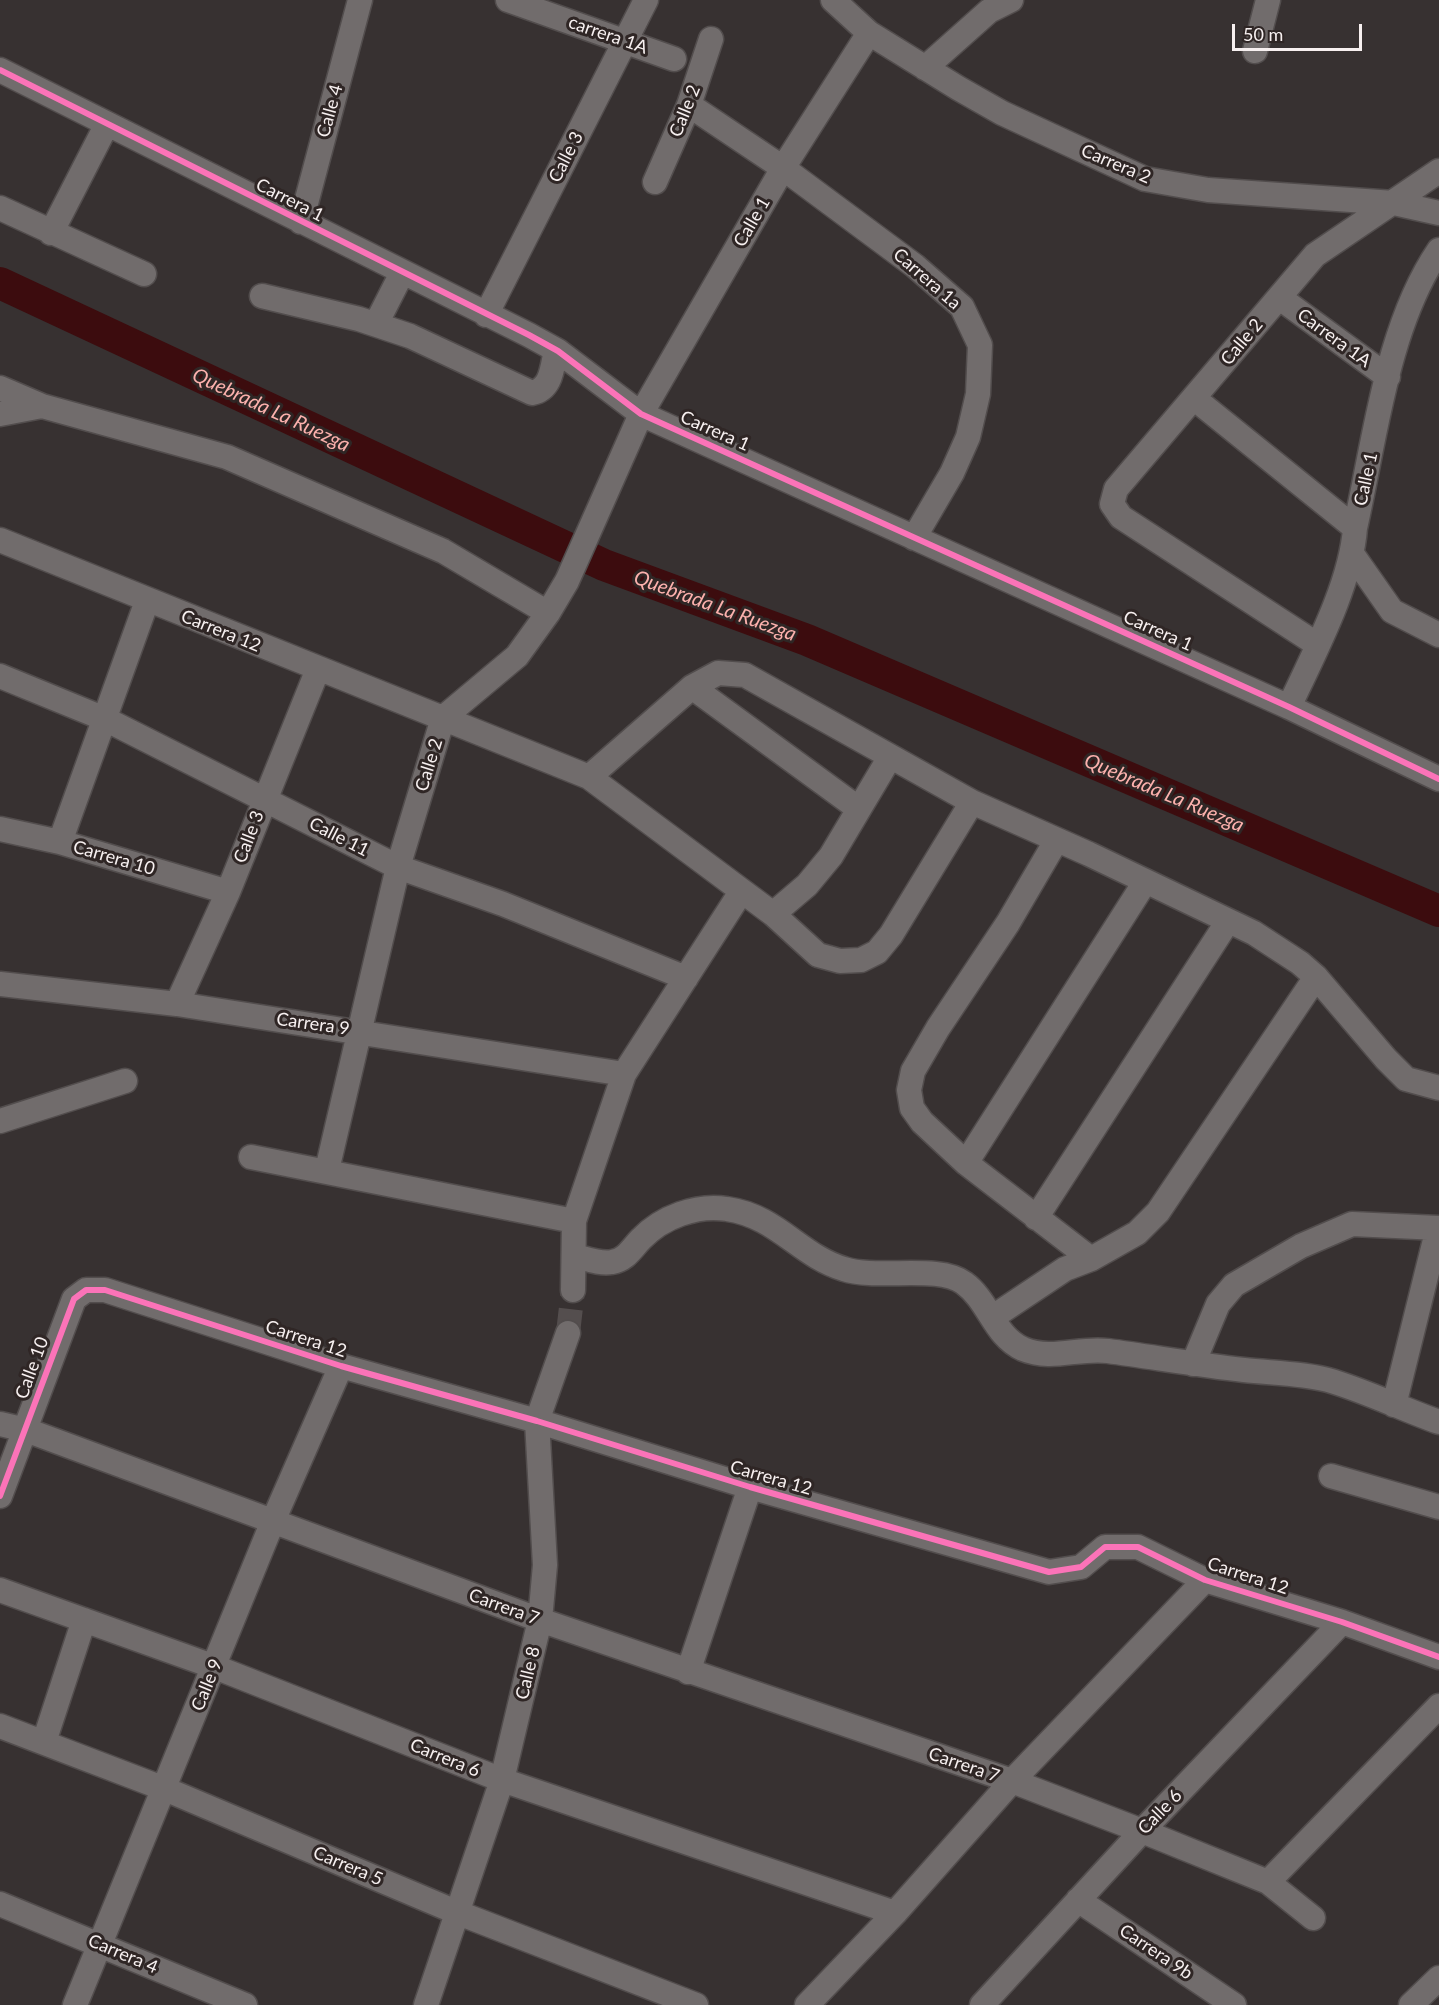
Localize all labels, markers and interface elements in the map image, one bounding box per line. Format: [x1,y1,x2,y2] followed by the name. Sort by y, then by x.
[566,11,650,59] street label: carrera 1A
[1235,12,1366,50] scale bar
[1243,23,1283,45] text: 50 m
[313,82,347,140] street label: Calle 4
[665,82,705,140] street label: Calle 2
[544,128,588,186] street label: Calle 3
[1078,140,1154,188] street label: Carrera 2
[252,174,328,226] street label: Carrera 1
[729,193,775,251] street label: Calle 1
[889,244,965,314] street label: Carrera 1a
[1293,304,1375,372] street label: Carrera 1A
[1216,314,1268,370] street label: Calle 2
[188,363,354,457] water label: Quebrada La Ruezga
[677,406,753,456] street label: Carrera 1
[1350,450,1382,508] street label: Calle 1
[630,565,800,647] water label: Quebrada La Ruezga
[178,605,264,657] street label: Carrera 12
[1120,606,1196,656] street label: Carrera 1
[411,736,447,794] street label: Calle 2
[1081,749,1247,837] water label: Quebrada La Ruezga
[229,808,269,866] street label: Calle 3
[305,813,373,861] street label: Calle 11
[71,836,157,880] street label: Carrera 10
[275,1008,351,1040] street label: Carrera 9
[263,1316,349,1362] street label: Carrera 12
[11,1334,53,1402] street label: Calle 10
[728,1456,814,1500] street label: Carrera 12
[1205,1553,1291,1599] street label: Carrera 12
[466,1584,542,1630] street label: Carrera 7
[511,1644,545,1702] street label: Calle 8
[187,1656,227,1714] street label: Calle 9
[407,1734,483,1782] street label: Carrera 6
[926,1743,1002,1787] street label: Carrera 7
[1133,1785,1187,1839] street label: Calle 6
[310,1842,386,1890] street label: Carrera 5
[1115,1920,1197,1984] street label: Carrera 9b
[85,1930,161,1978] street label: Carrera 4

